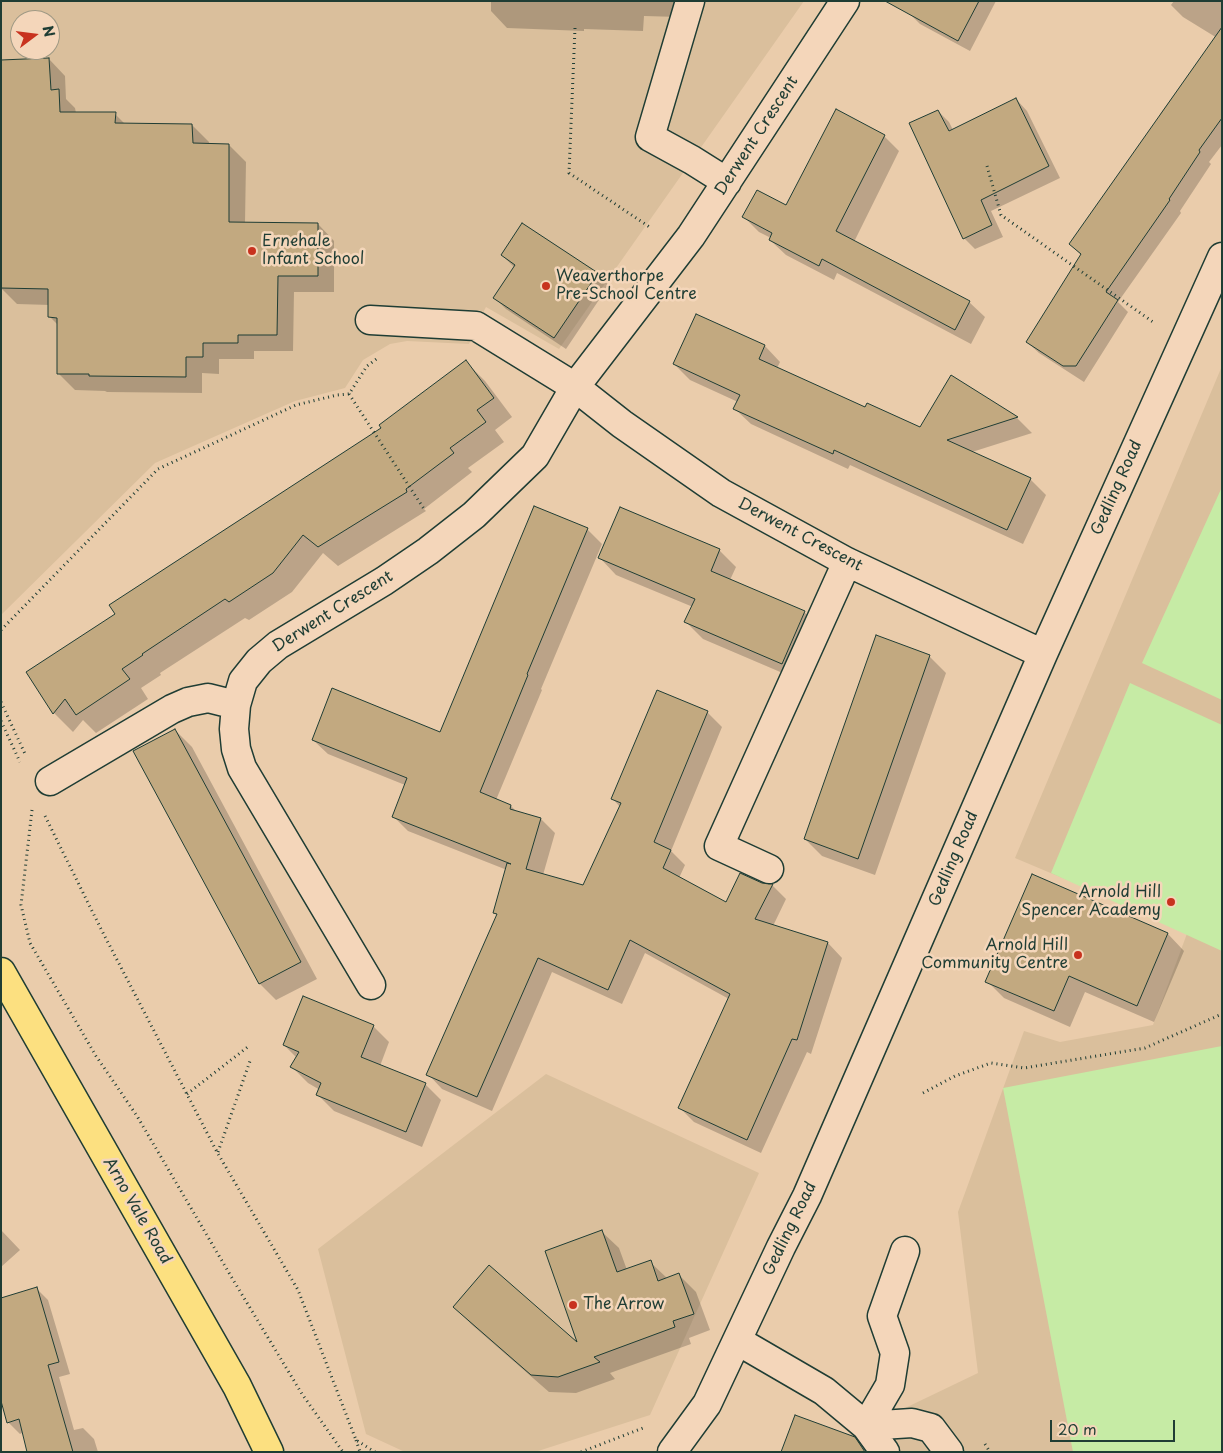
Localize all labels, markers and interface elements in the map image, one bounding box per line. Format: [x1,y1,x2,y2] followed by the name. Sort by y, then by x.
[10,10,60,60] north arrow
[37,23,61,39] text: N
[711,73,803,199] street label: Derwent Crescent
[262,232,364,270] place label: Ernehale Infant School
[246,245,258,257] marker: Ernehale Infant School
[556,267,697,305] place label: Weaverthorpe Pre-School Centre
[540,280,552,292] marker: Weaverthorpe Pre-School Centre
[1088,438,1146,538] street label: Gedling Road
[734,494,866,576] street label: Derwent Crescent
[269,567,397,657] street label: Derwent Crescent
[925,808,983,910] street label: Gedling Road
[1021,883,1161,921] place label: Arnold Hill Spencer Academy
[1165,896,1177,908] marker: Arnold Hill Spencer Academy
[921,936,1068,974] place label: Arnold Hill Community Centre
[1072,949,1084,961] marker: Arnold Hill Community Centre
[99,1154,175,1268] street label: Arno Vale Road
[759,1179,821,1279] street label: Gedling Road
[583,1295,664,1315] place label: The Arrow
[567,1299,579,1311] marker: The Arrow
[1053,1410,1178,1442] scale bar
[1058,1417,1097,1440] text: 20 m

